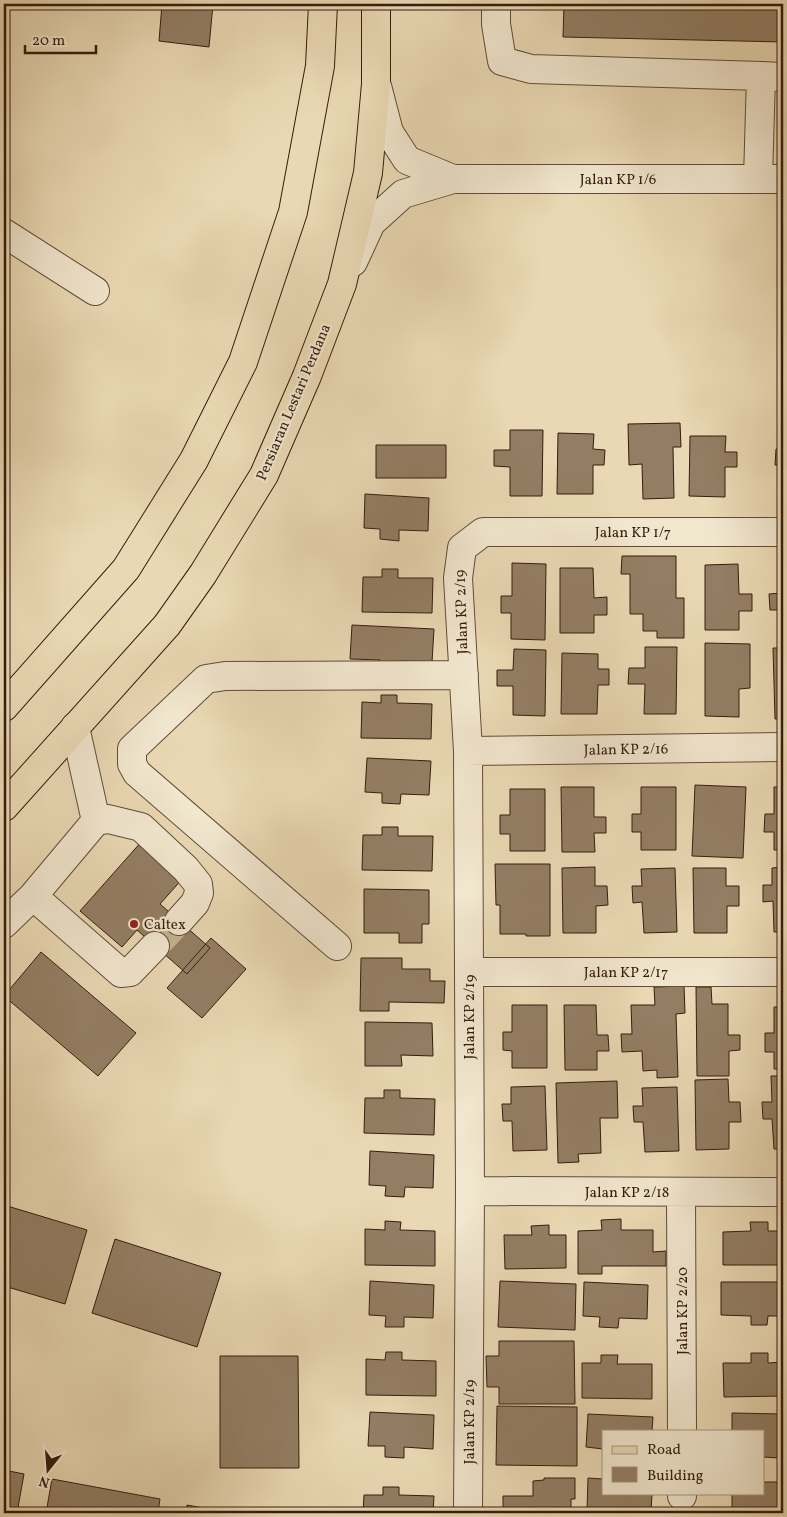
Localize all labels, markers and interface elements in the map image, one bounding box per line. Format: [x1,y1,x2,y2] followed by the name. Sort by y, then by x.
[25,22,96,54] scale bar
[32,31,65,52] text: 20 m
[580,170,656,191] street label: Jalan KP 1/6
[252,321,337,484] street label: Persiaran Lestari Perdana
[595,523,671,544] street label: Jalan KP 1/7
[451,569,474,655] street label: Jalan KP 2/19
[583,739,669,762] street label: Jalan KP 2/16
[144,915,186,936] place label: Caltex
[128,918,140,930] marker: Caltex
[584,963,668,984] street label: Jalan KP 2/17
[460,974,481,1059] street label: Jalan KP 2/19
[585,1183,669,1204] street label: Jalan KP 2/18
[673,1267,694,1355] street label: Jalan KP 2/20
[460,1379,481,1464] street label: Jalan KP 2/19
[602,1430,764,1494] legend
[647,1440,681,1461] text: Road
[22,1444,72,1494] north arrow
[647,1466,704,1487] text: Building
[37,1470,52,1492] text: N

